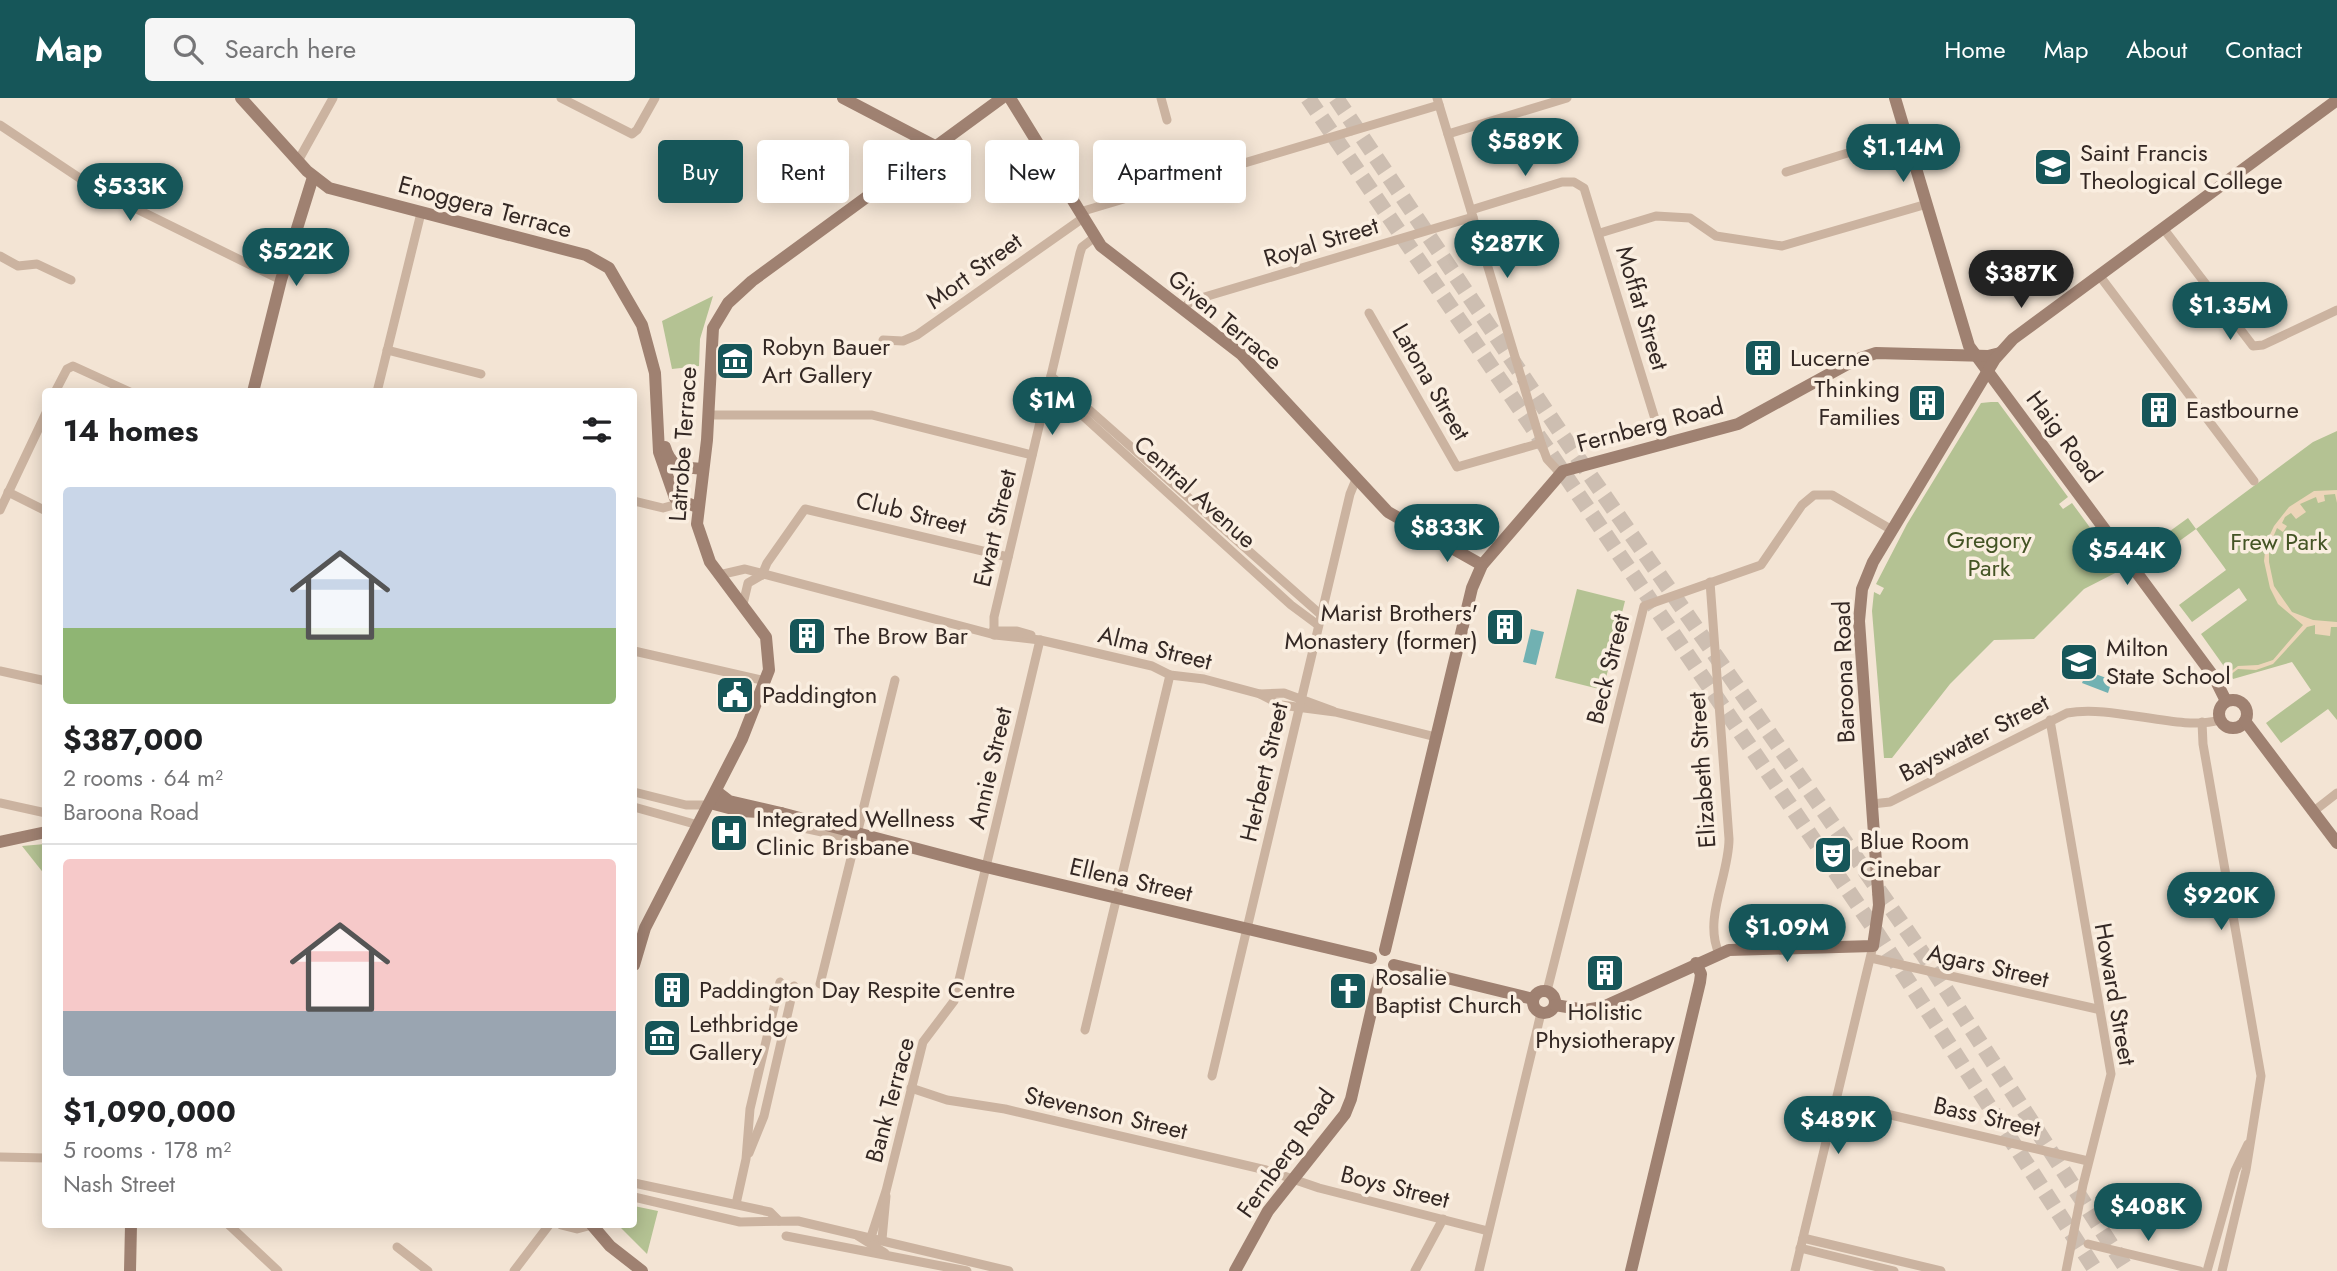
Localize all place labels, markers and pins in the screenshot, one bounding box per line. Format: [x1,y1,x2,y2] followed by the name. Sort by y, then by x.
[1476,118,1574,178] pin: $589K
[1846,125,1960,184] pin: $1.14M
[2080,135,2283,198] place label: Saint Francis Theological College
[2032,146,2074,188] school or university icon: Saint Francis Theological College
[81,164,179,223] pin: $533K
[1458,220,1556,280] pin: $287K
[247,228,345,288] pin: $522K
[1972,250,2070,310] pin: $387K
[2173,282,2287,342] pin: $1.35M
[762,329,891,392] place label: Robyn Bauer Art Gallery
[1742,337,1784,379] building icon: Lucerne
[714,340,756,382] museum icon: Robyn Bauer Art Gallery
[1790,340,1870,375] place label: Lucerne
[1814,371,1900,434] place label: Thinking Families
[1018,378,1086,437] pin: $1M
[1906,382,1948,424] building icon: Thinking Families
[2138,389,2180,431] building icon: Eastbourne
[2186,392,2299,427] place label: Eastbourne
[1398,504,1496,564] pin: $833K
[2078,528,2176,587] pin: $544K
[1284,595,1478,658] place label: Marist Brothers' Monastery (former)
[1484,606,1526,648] building icon: Marist Brothers' Monastery (former)
[786,615,828,657] building icon: The Brow Bar
[834,618,969,653] place label: The Brow Bar
[2106,630,2231,693] place label: Milton State School
[2058,641,2100,683] school or university icon: Milton State School
[714,674,756,716] public building icon: Paddington
[762,677,877,712] place label: Paddington
[756,801,955,864] place label: Integrated Wellness Clinic Brisbane
[708,812,750,854] hospital icon: Integrated Wellness Clinic Brisbane
[1860,823,1969,886] place label: Blue Room Cinebar
[1812,834,1854,876] theatre icon: Blue Room Cinebar
[2172,872,2270,932] pin: $920K
[1730,904,1844,964] pin: $1.09M
[1584,952,1626,994] building icon: Holistic Physiotherapy
[1375,959,1522,1022] place label: Rosalie Baptist Church
[651,969,693,1011] building icon: Paddington Day Respite Centre
[1327,970,1369,1012] church icon: Rosalie Baptist Church
[699,972,1015,1007] place label: Paddington Day Respite Centre
[1535,994,1675,1057] place label: Holistic Physiotherapy
[689,1006,798,1069] place label: Lethbridge Gallery
[641,1017,683,1059] museum icon: Lethbridge Gallery
[1789,1096,1887,1156] pin: $489K
[2099,1184,2197,1243] pin: $408K

